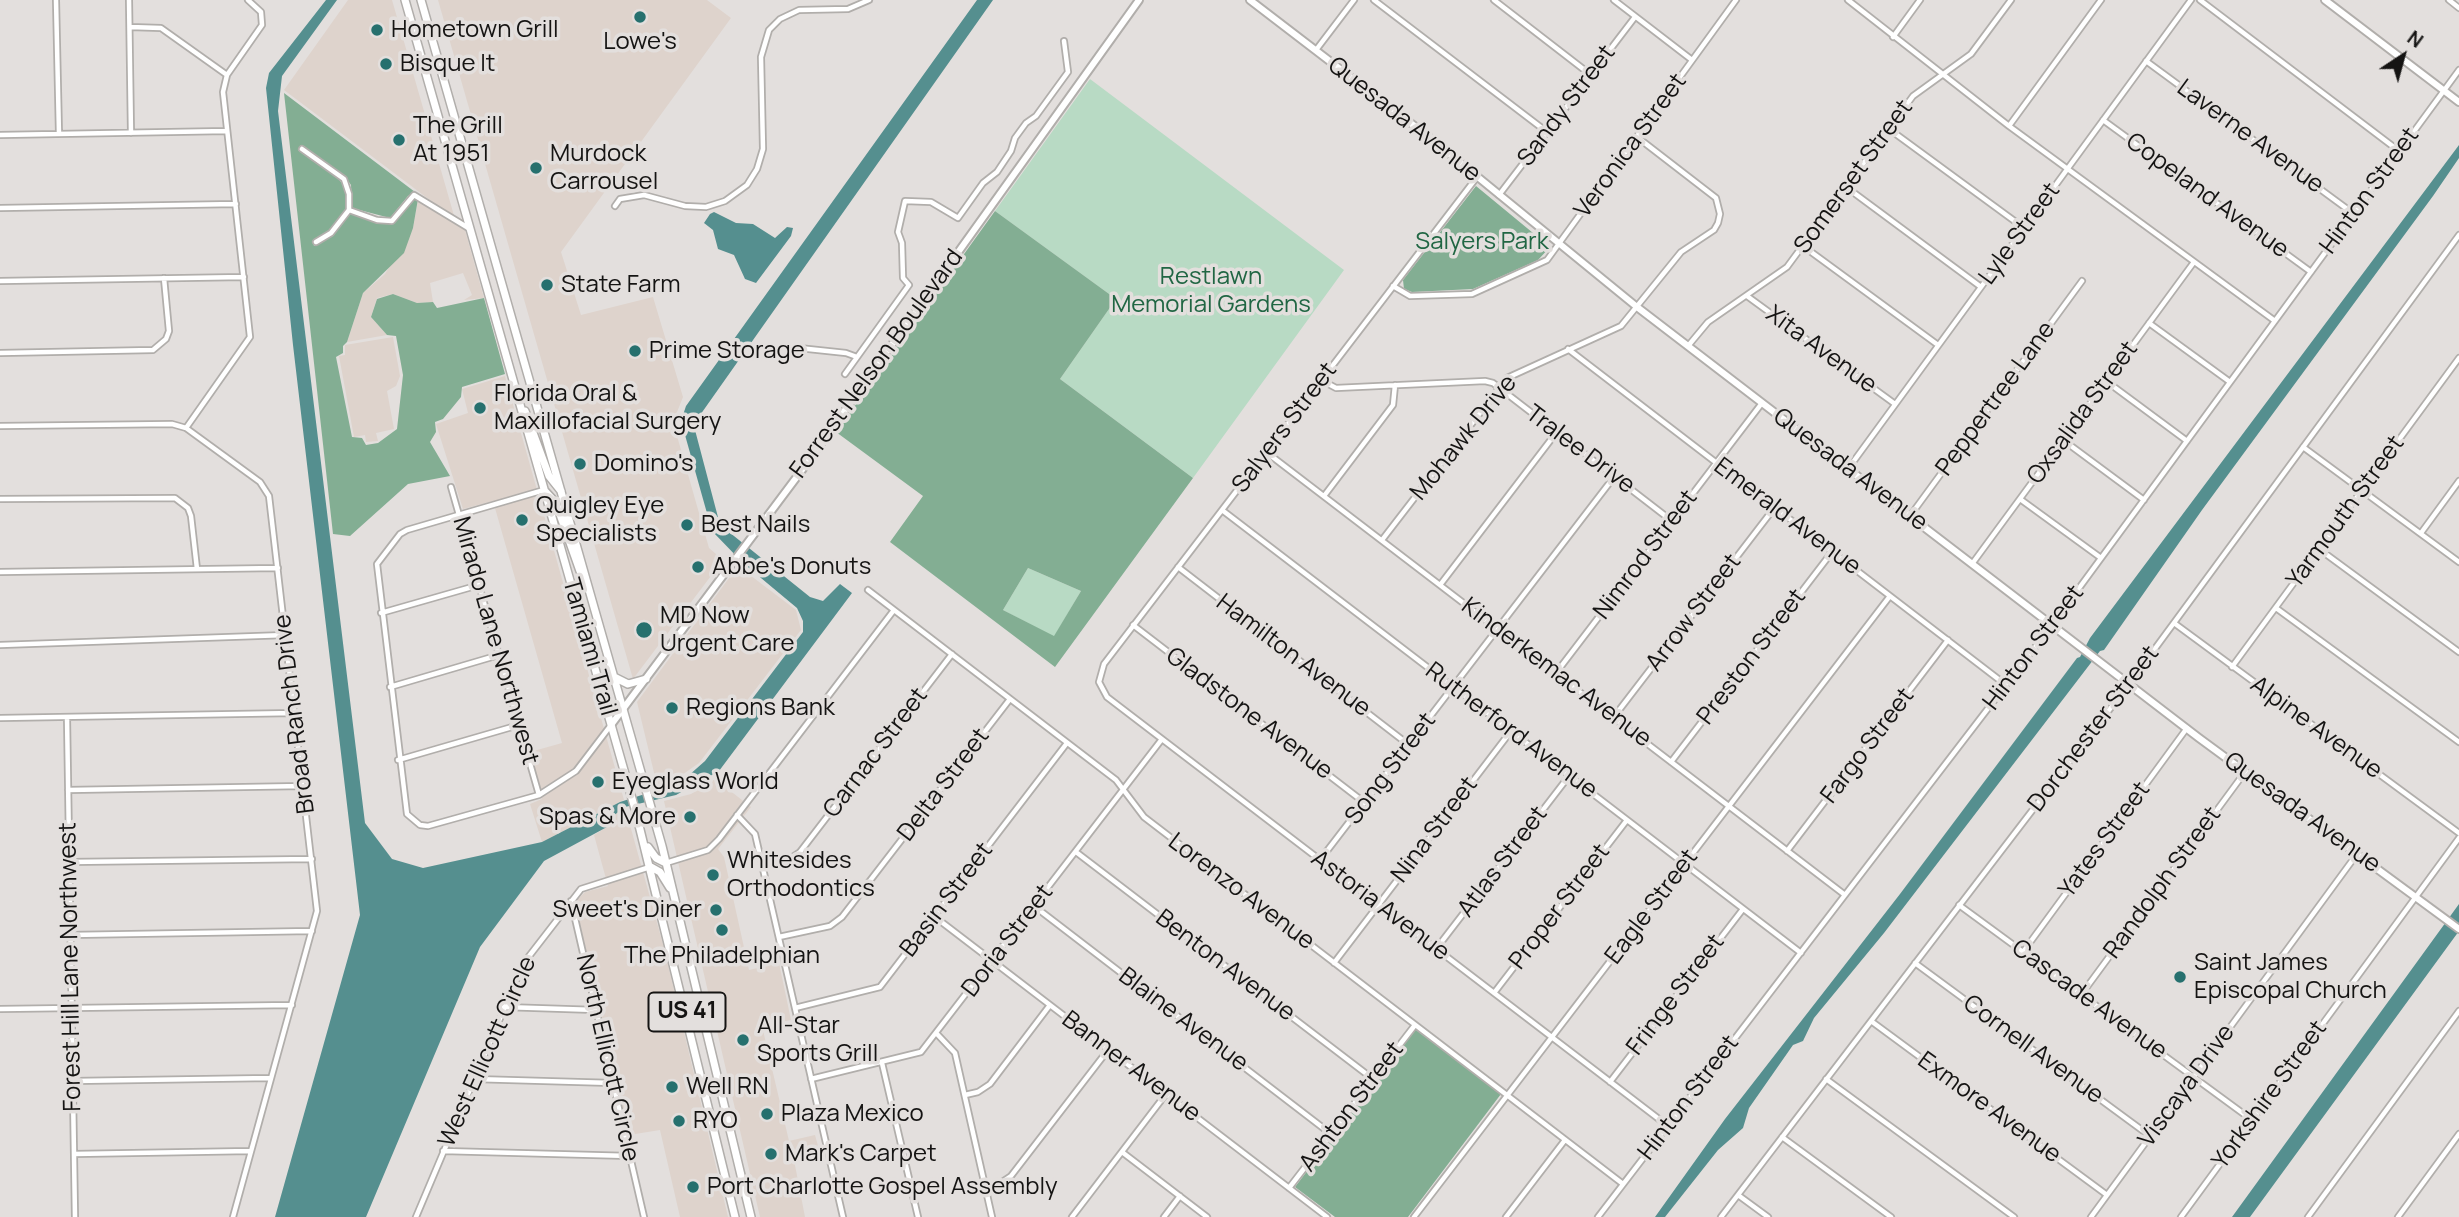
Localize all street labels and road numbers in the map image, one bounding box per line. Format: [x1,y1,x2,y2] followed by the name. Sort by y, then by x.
[1512,40,1622,172] street label: Sandy Street
[1322,51,1486,189] street label: Quesada Avenue
[1569,68,1693,224] street label: Veronica Street
[2171,74,2329,200] street label: Laverne Avenue
[1789,95,1919,259] street label: Somerset Street
[2315,122,2425,260] street label: Hinton Street
[2120,127,2294,265] street label: Copeland Avenue
[1973,178,2067,290] street label: Lyle Street
[784,244,970,484] street label: Forrest Nelson Boulevard
[1760,300,1882,400] street label: Xita Avenue
[1930,316,2062,482] street label: Peppertree Lane
[2022,336,2144,490] street label: Oxsalida Street
[1227,357,1343,499] street label: Salyers Street
[1405,370,1523,506] street label: Mohawk Drive
[1520,400,1640,500] street label: Tralee Drive
[1767,403,1933,537] street label: Quesada Avenue
[2281,430,2411,594] street label: Yarmouth Street
[1708,452,1866,582] street label: Emerald Avenue
[1588,485,1704,625] street label: Nimrod Street
[446,514,544,768] street label: Mirado Lane Northwest
[1640,549,1748,677] street label: Arrow Street
[556,575,622,719] street label: Tamiami Trail
[1978,580,2090,716] street label: Hinton Street
[1692,583,1812,731] street label: Preston Street
[1210,589,1376,723] street label: Hamilton Avenue
[1455,592,1657,754] street label: Kinderkemac Avenue
[268,613,322,815] street label: Broad Ranch Drive
[2022,640,2166,818] street label: Dorchester Street
[1160,642,1338,786] street label: Gladstone Avenue
[1419,657,1603,805] street label: Rutherford Avenue
[2245,671,2387,785] street label: Alpine Avenue
[818,682,934,824] street label: Carnac Street
[1815,683,1921,809] street label: Fargo Street
[1340,707,1442,831] street label: Song Street
[892,723,996,847] street label: Delta Street
[2218,747,2386,879] street label: Quesada Avenue
[1386,771,1484,889] street label: Nina Street
[2053,777,2157,903] street label: Yates Street
[1452,801,1554,923] street label: Atlas Street
[2098,802,2228,964] street label: Randolph Street
[54,822,88,1112] street label: Forest Hill Lane Northwest
[1162,828,1320,956] street label: Lorenzo Avenue
[895,837,999,963] street label: Basin Street
[1504,839,1616,975] street label: Proper Street
[1600,844,1704,970] street label: Eagle Street
[1305,845,1455,967] street label: Astoria Avenue
[956,879,1060,1003] street label: Doria Street
[1150,904,1300,1028] street label: Benton Avenue
[1621,929,1731,1061] street label: Fringe Street
[2006,934,2172,1066] street label: Cascade Avenue
[433,952,543,1152] street label: West Ellicott Circle
[569,952,645,1164] street label: North Ellicott Circle
[1113,962,1253,1078] street label: Blaine Avenue
[1957,989,2109,1111] street label: Cornell Avenue
[648,993,726,1032] road number: US 41
[1056,1006,1206,1128] street label: Banner Avenue
[2207,1015,2333,1175] street label: Yorkshire Street
[2133,1019,2241,1153] street label: Viscaya Drive
[1633,1030,1745,1166] street label: Hinton Street
[1294,1036,1410,1178] street label: Ashton Street
[1912,1046,2066,1170] street label: Exmore Avenue

